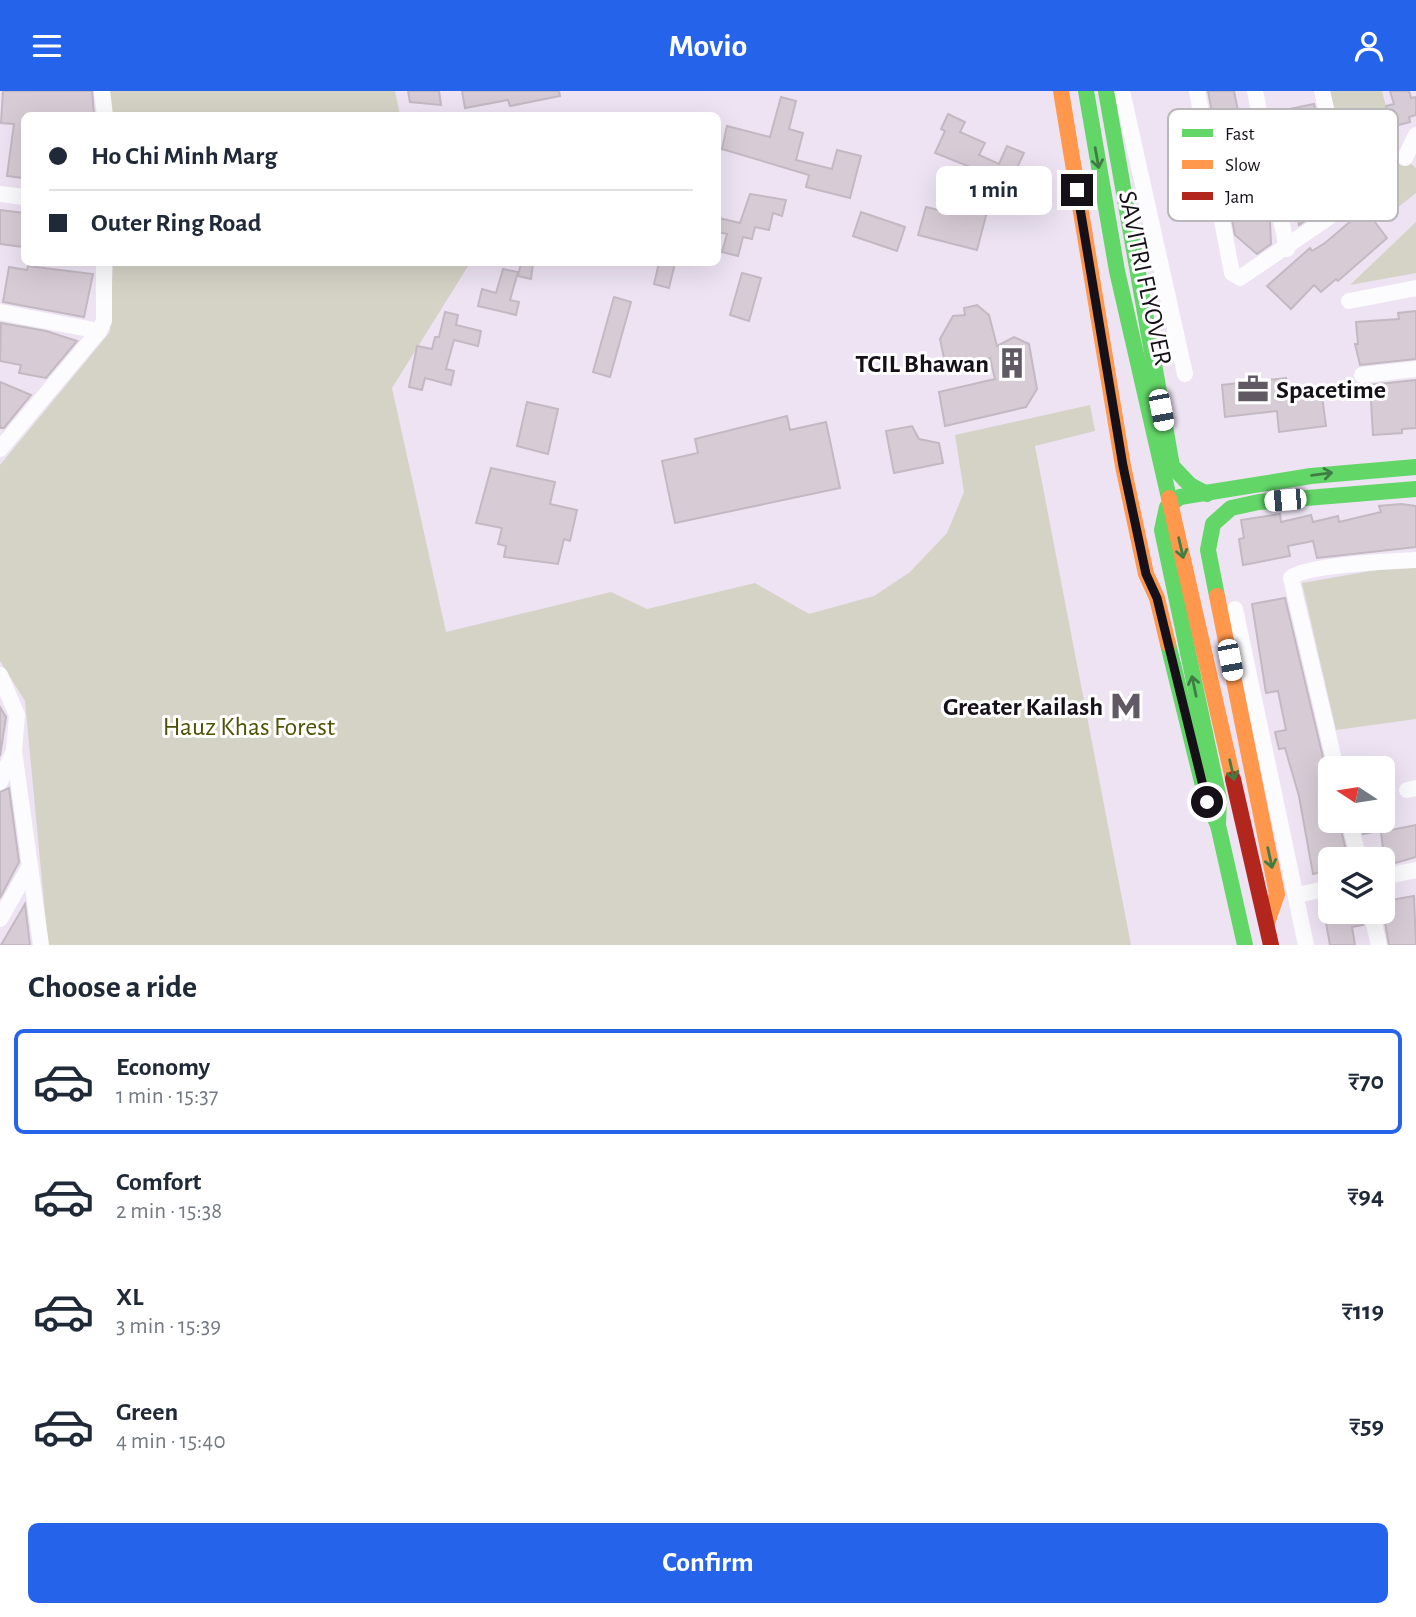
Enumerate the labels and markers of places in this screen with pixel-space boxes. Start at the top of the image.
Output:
building icon: TCIL Bhawan [995,346,1029,380]
place label: TCIL Bhawan [855,351,989,377]
office icon: Spacetime [1236,372,1270,406]
place label: Spacetime [1276,377,1386,403]
metro station icon: Greater Kailash [1109,689,1143,723]
place label: Greater Kailash [943,694,1103,720]

